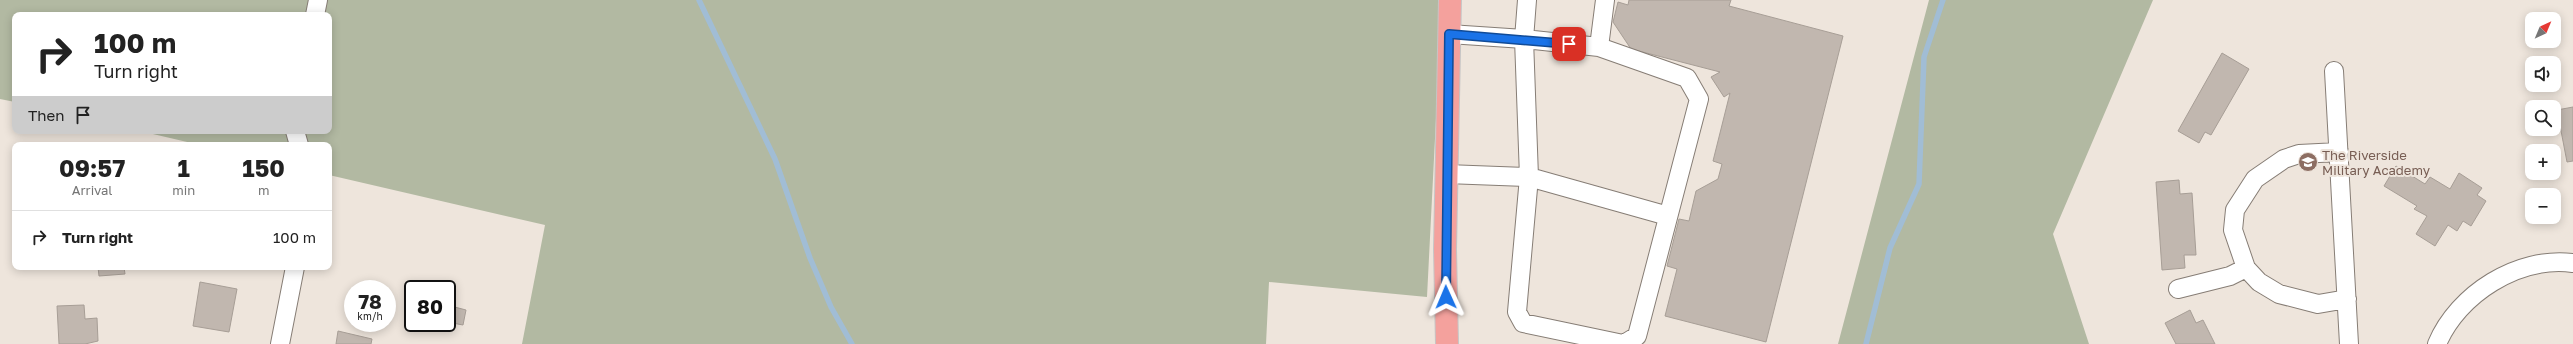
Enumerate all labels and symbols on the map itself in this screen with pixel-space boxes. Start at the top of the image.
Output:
north arrow [2525,12,2561,48]
pin [1552,27,1586,61]
place label: The Riverside Military Academy [2322,147,2431,178]
school or university icon: The Riverside Military Academy [2297,151,2319,173]
position arrow [1425,276,1467,318]
speed limit sign: 80 [404,280,456,332]

